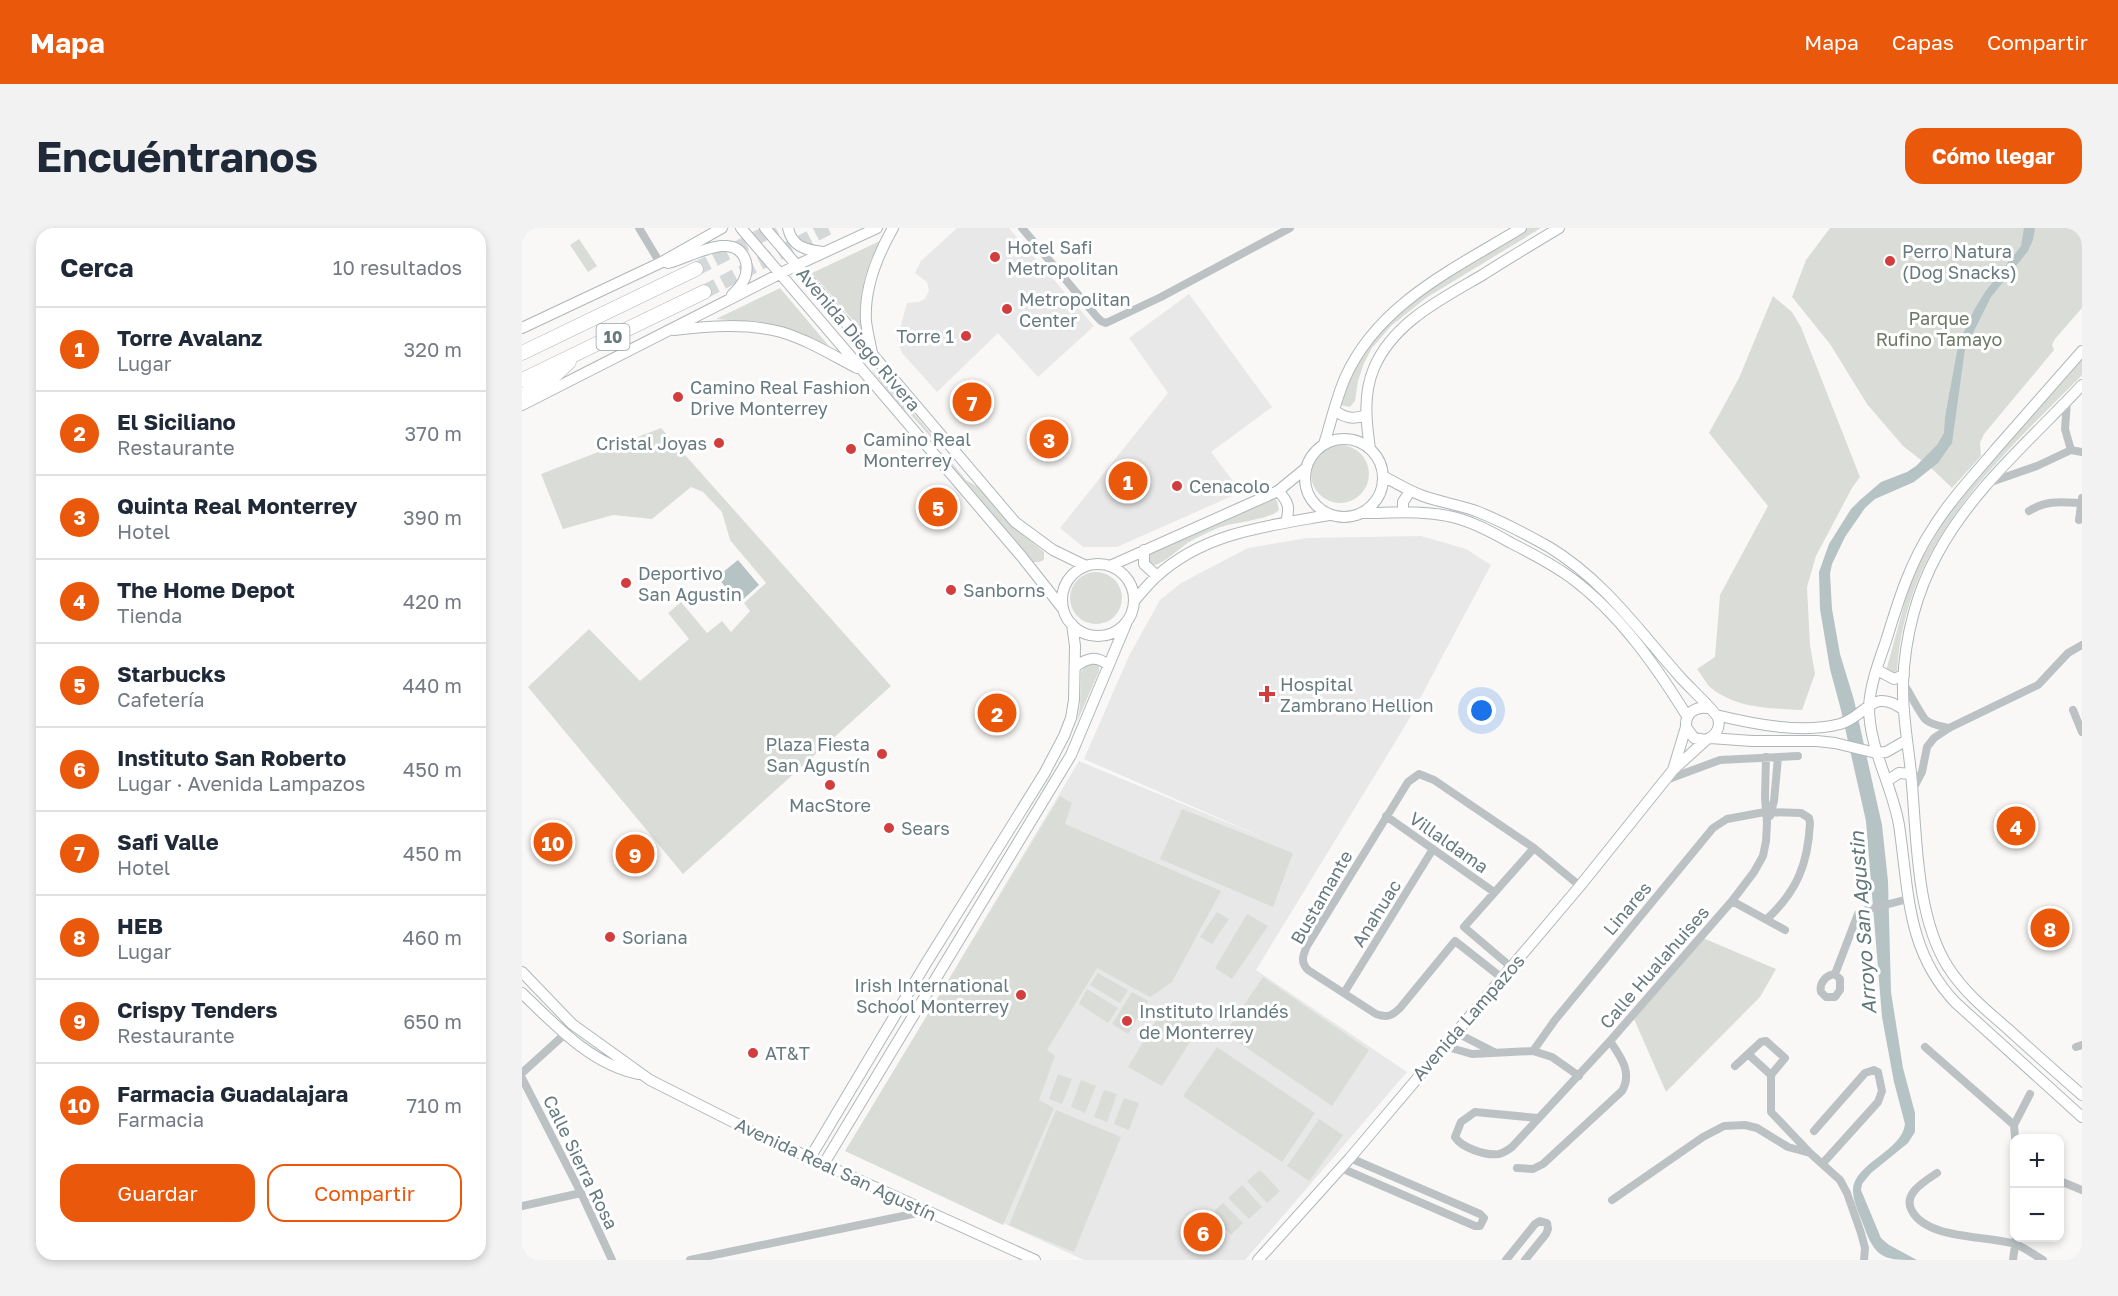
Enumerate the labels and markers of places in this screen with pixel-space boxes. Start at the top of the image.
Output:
place label: Hotel Safi Metropolitan [1007,236,1119,279]
place label: Perro Natura (Dog Snacks) [1902,240,2017,283]
marker: Hotel Safi Metropolitan [988,250,1002,264]
marker: Perro Natura (Dog Snacks) [1883,254,1897,268]
place label: Metropolitan Center [1019,288,1131,331]
marker: Metropolitan Center [1000,302,1014,316]
place label: Torre 1 [896,325,954,347]
marker: Torre 1 [959,329,973,343]
place label: Camino Real Fashion Drive Monterrey [690,376,870,419]
pin: 7 [952,380,992,424]
marker: Camino Real Fashion Drive Monterrey [671,390,685,404]
pin: 3 [1030,416,1068,462]
place label: Camino Real Monterrey [863,428,971,471]
place label: Cristal Joyas [596,432,707,454]
marker: Cristal Joyas [712,436,726,450]
marker: Camino Real Monterrey [844,442,858,456]
pin: 1 [1108,458,1148,504]
place label: Cenacolo [1189,475,1270,497]
marker: Cenacolo [1170,479,1184,493]
pin: 5 [918,484,958,530]
place label: Deportivo San Agustin [638,562,742,605]
marker: Deportivo San Agustin [619,576,633,590]
place label: Sanborns [963,579,1045,601]
marker: Sanborns [944,583,958,597]
place label: Hospital Zambrano Hellion [1280,673,1434,716]
marker: Hospital Zambrano Hellion [1258,685,1276,703]
pin: 2 [978,690,1016,736]
place label: Plaza Fiesta San Agustín [766,733,870,776]
marker: Plaza Fiesta San Agustín [875,747,889,761]
marker: MacStore [823,778,837,792]
place label: MacStore [789,794,871,816]
pin: 4 [1996,804,2036,848]
place label: Sears [901,817,950,839]
pin: 10 [534,820,573,864]
marker: Sears [882,821,896,835]
pin: 9 [616,832,654,876]
pin: 8 [2030,906,2069,950]
place label: Soriana [622,926,688,948]
marker: Soriana [603,930,617,944]
place label: Irish International School Monterrey [854,974,1009,1017]
marker: Irish International School Monterrey [1014,988,1028,1002]
place label: Instituto Irlandés de Monterrey [1139,1000,1289,1043]
marker: Instituto Irlandés de Monterrey [1120,1014,1134,1028]
place label: AT&T [765,1042,810,1064]
marker: AT&T [746,1046,760,1060]
pin: 6 [1184,1210,1222,1254]

